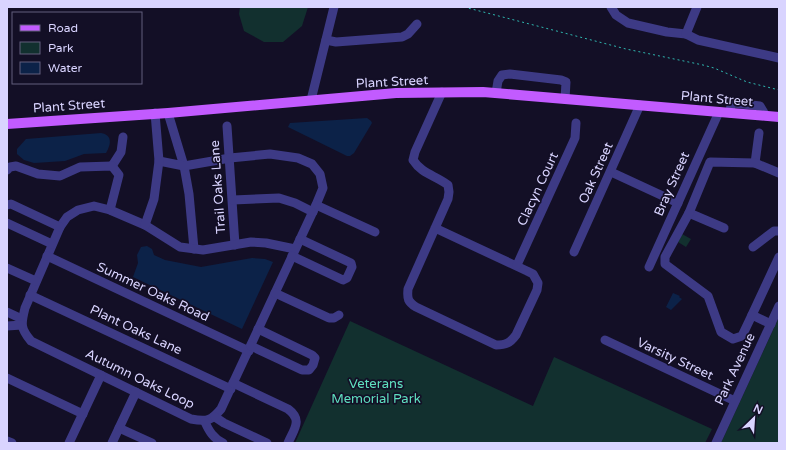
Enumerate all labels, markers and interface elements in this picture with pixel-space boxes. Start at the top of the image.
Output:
legend [12,12,142,84]
text: Road [48,21,78,35]
text: Park [48,41,74,55]
text: Water [48,61,83,75]
street label: Plant Street [355,72,429,92]
street label: Plant Street [680,88,754,110]
street label: Plant Street [32,95,106,117]
street label: Trail Oaks Lane [207,140,229,234]
street label: Oak Street [575,140,617,206]
street label: Bray Street [651,149,693,219]
street label: Clacyn Court [514,150,562,228]
street label: Summer Oaks Road [94,259,212,325]
street label: Plant Oaks Lane [87,302,185,358]
street label: Park Avenue [711,330,759,408]
street label: Varsity Street [634,334,716,384]
street label: Autumn Oaks Loop [83,346,197,412]
park label: Veterans Memorial Park [331,376,421,407]
north arrow [734,398,774,438]
text: N [751,402,765,417]

